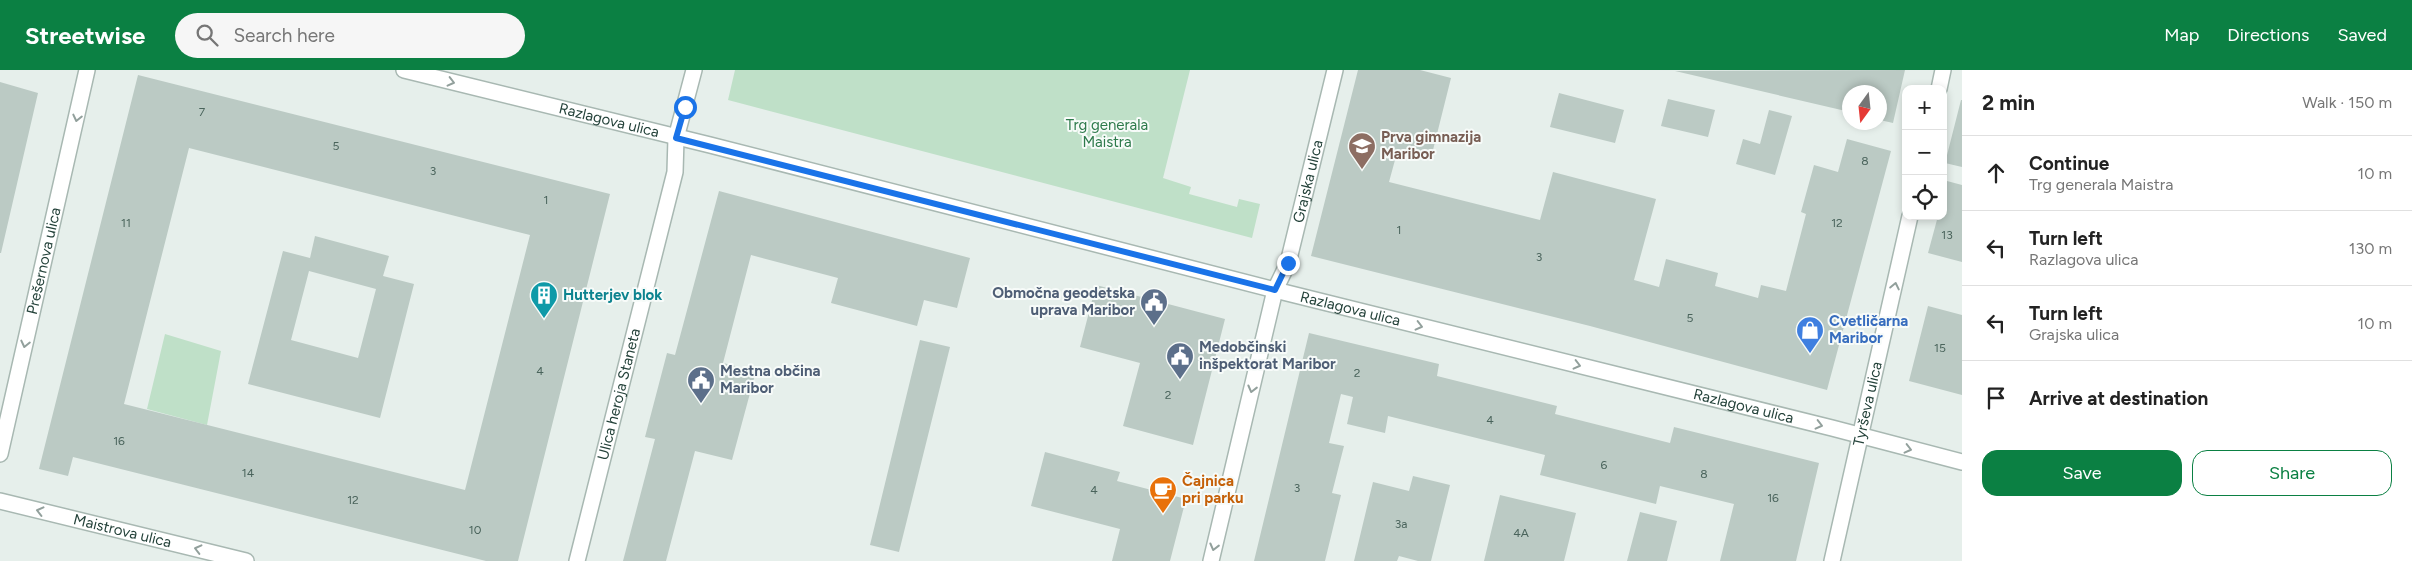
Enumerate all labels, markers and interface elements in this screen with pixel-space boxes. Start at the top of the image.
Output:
search box [175,13,525,58]
text: Streetwise [25,21,145,50]
icon: search [193,21,221,49]
text: Search here [233,24,335,47]
text: Map [2164,24,2199,46]
text: Directions [2227,24,2309,46]
text: Saved [2337,24,2387,46]
one-way arrow [446,76,455,87]
north arrow [1842,85,1887,130]
map controls [1902,85,1947,220]
button: + [1902,85,1947,130]
text: 2 min [1982,90,2035,115]
text: Walk · 150 m [2302,93,2392,112]
route start [674,96,697,119]
street label: Razlagova ulica [557,99,661,141]
house number: 7 [199,105,206,119]
one-way arrow [72,113,83,122]
park label: Trg generala Maistra [1066,116,1148,151]
place label: Prva gimnazija Maribor [1381,128,1481,163]
button: − [1902,130,1947,175]
school or university icon: Prva gimnazija Maribor [1347,131,1377,170]
street label: Grajska ulica [1289,138,1327,225]
house number: 5 [333,139,340,153]
text: Continue [2029,152,2109,175]
house number: 8 [1861,154,1869,168]
icon: ahead [1982,159,2010,187]
house number: 3 [430,164,436,178]
text: 10 m [2358,164,2392,183]
button: locate [1902,175,1947,220]
text: Trg generala Maistra [2029,175,2173,194]
house number: 1 [544,193,548,207]
street label: Prešernova ulica [23,206,65,316]
house number: 11 [121,216,131,230]
house number: 12 [1831,216,1843,230]
house number: 1 [1397,223,1401,237]
text: Turn left [2029,227,2103,250]
house number: 13 [1941,228,1953,242]
icon: left [1982,234,2010,262]
text: 130 m [2349,239,2392,258]
house number: 3 [1536,250,1542,264]
text: Razlagova ulica [2029,250,2138,269]
route end [1277,252,1300,275]
building icon: Hutterjev blok [529,280,559,319]
one-way arrow [1889,281,1900,290]
place label: Območna geodetska uprava Maribor [992,284,1135,319]
place label: Hutterjev blok [563,286,662,304]
public building icon: Območna geodetska uprava Maribor [1139,287,1169,326]
street label: Razlagova ulica [1298,288,1402,330]
text: Turn left [2029,302,2103,325]
icon: left [1982,309,2010,337]
house number: 5 [1687,311,1694,325]
place label: Cvetličarna Maribor [1829,312,1908,347]
text: 10 m [2358,314,2392,333]
shop icon: Cvetličarna Maribor [1795,315,1825,354]
one-way arrow [1414,320,1422,330]
text: Grajska ulica [2029,325,2119,344]
street label: Ulica heroja Staneta [594,327,644,462]
place label: Medobčinski inšpektorat Maribor [1199,338,1336,373]
one-way arrow [20,340,31,349]
public building icon: Medobčinski inšpektorat Maribor [1165,341,1195,380]
house number: 15 [1934,341,1946,355]
one-way arrow [1572,359,1581,370]
street label: Tyrševa ulica [1849,360,1886,448]
place label: Mestna občina Maribor [720,362,821,397]
house number: 4 [536,364,544,378]
public building icon: Mestna občina Maribor [686,365,716,404]
house number: 2 [1354,366,1360,380]
one-way arrow [1247,384,1258,393]
icon: arrive [1982,384,2010,412]
street label: Razlagova ulica [1691,385,1795,427]
text: Arrive at destination [2029,387,2208,410]
house number: 2 [1165,388,1171,402]
house number: 4 [1486,413,1494,427]
one-way arrow [1815,419,1824,430]
house number: 16 [113,434,125,448]
one-way arrow [1904,443,1913,454]
button: Save [1982,450,2182,496]
button: Share [2192,450,2392,496]
house number: 6 [1601,458,1608,472]
house number: 14 [242,466,255,480]
house number: 8 [1700,467,1708,481]
place label: Čajnica pri parku [1182,472,1244,507]
cafe icon: Čajnica pri parku [1148,475,1178,514]
house number: 3 [1294,481,1300,495]
house number: 4 [1090,483,1098,497]
house number: 16 [1767,491,1779,505]
house number: 12 [347,493,359,507]
one-way arrow [36,506,45,517]
street label: Maistrova ulica [72,510,173,551]
house number: 3a [1395,517,1407,531]
house number: 10 [469,523,482,537]
house number: 4A [1513,526,1529,540]
one-way arrow [1209,542,1220,551]
one-way arrow [195,545,203,555]

